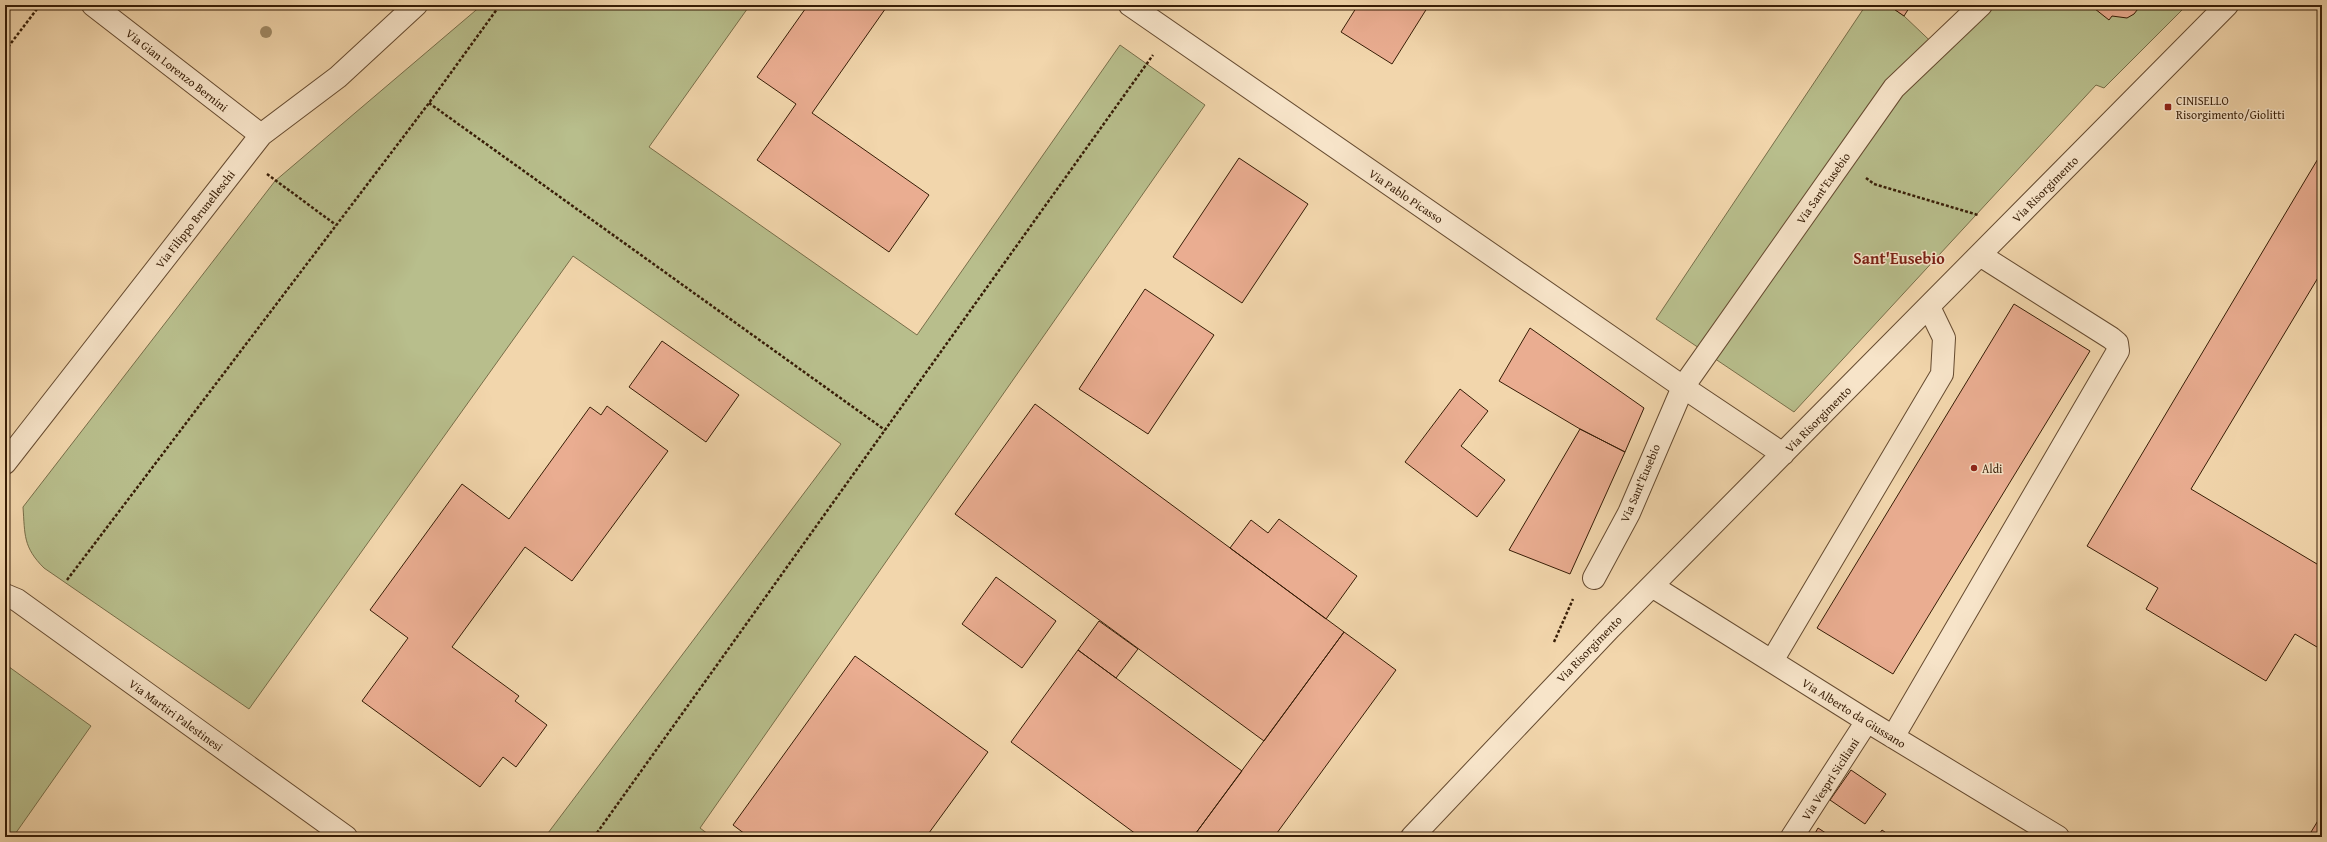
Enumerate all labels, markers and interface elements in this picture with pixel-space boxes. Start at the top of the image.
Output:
street label: Via Gian Lorenzo Bernini [122,25,232,116]
place label: CINISELLO Risorgimento/Giolitti [2176,92,2285,123]
marker: CINISELLO Risorgimento/Giolitti [2163,102,2173,112]
street label: Via Sant'Eusebio [1792,149,1854,227]
street label: Via Risorgimento [2008,152,2082,226]
street label: Via Pablo Picasso [1365,165,1447,227]
street label: Via Filippo Brunelleschi [151,166,239,272]
district label: Sant'Eusebio [1853,246,1945,270]
street label: Via Risorgimento [1781,382,1855,456]
street label: Via Sant'Eusebio [1616,441,1664,525]
place label: Aldi [1982,460,2003,477]
marker: Aldi [1969,463,1979,473]
street label: Via Risorgimento [1552,612,1626,686]
street label: Via Alberto da Giussano [1799,674,1909,752]
street label: Via Martiri Palestinesi [125,675,227,755]
street label: Via Vespri Siciliani [1797,734,1863,823]

